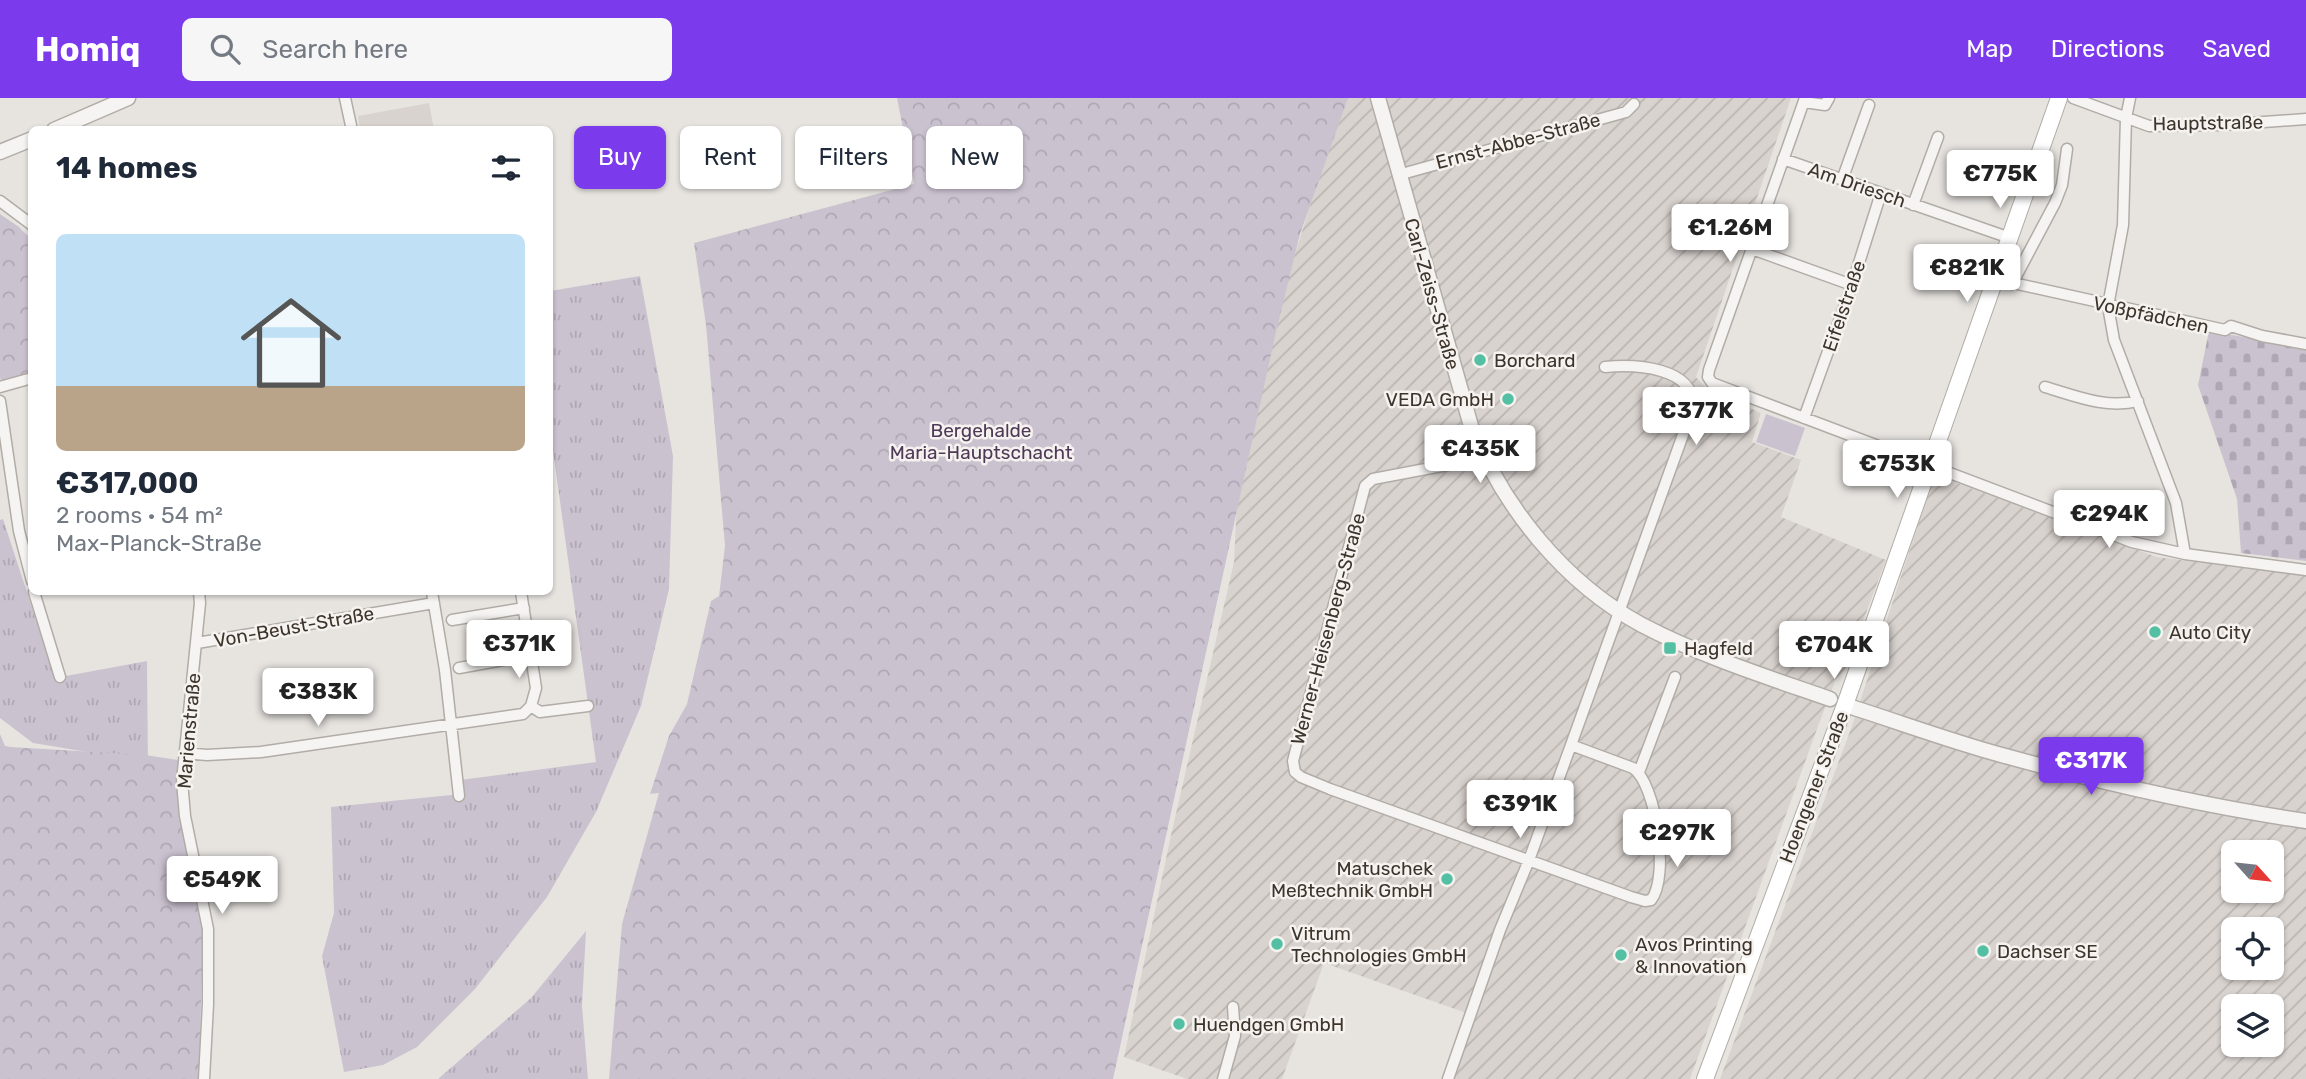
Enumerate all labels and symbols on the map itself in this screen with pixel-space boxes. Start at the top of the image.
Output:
street label: Ernst-Abbe-Straße [1433,108,1603,174]
street label: Hauptstraße [2152,111,2264,135]
pin: €775K [1951,150,2049,210]
street label: Am Driesch [1805,158,1909,212]
pin: €1.26M [1673,204,1787,264]
street label: Carl-Zeiss-Straße [1399,216,1465,372]
pin: €821K [1918,244,2016,304]
street label: Eifelstraße [1818,257,1870,355]
street label: Voßpfädchen [2091,291,2211,339]
place label: Borchard [1494,349,1576,372]
marker: Borchard [1472,352,1488,368]
place label: VEDA GmbH [1386,388,1494,411]
pin: €377K [1647,388,1745,447]
marker: VEDA GmbH [1500,391,1516,407]
park label: Bergehalde Maria-Hauptschacht [890,419,1073,464]
pin: €435K [1431,426,1529,485]
pin: €753K [1848,440,1946,500]
pin: €294K [2060,490,2158,550]
street label: Werner-Heisenberg-Straße [1286,511,1370,747]
street label: Von-Beust-Straße [212,602,376,652]
pin: €371K [470,620,568,680]
place label: Auto City [2169,621,2251,644]
pin: €704K [1785,622,1883,681]
marker: Auto City [2147,624,2163,640]
place label: Hagfeld [1684,637,1753,660]
marker: Hagfeld [1662,640,1678,656]
pin: €383K [269,668,367,728]
street label: Marienstraße [172,672,206,790]
street label: Hoengener Straße [1774,708,1854,866]
pin: €317K [2042,738,2140,797]
pin: €391K [1471,780,1569,840]
pin: €297K [1628,810,1726,869]
north arrow [2221,840,2284,903]
pin: €549K [173,856,271,916]
place label: Matuschek Meßtechnik GmbH [1271,857,1433,902]
marker: Matuschek Meßtechnik GmbH [1439,871,1455,887]
place label: Vitrum Technologies GmbH [1291,922,1466,967]
place label: Avos Printing & Innovation [1635,933,1753,978]
marker: Vitrum Technologies GmbH [1269,936,1285,952]
place label: Dachser SE [1997,940,2098,963]
marker: Dachser SE [1975,943,1991,959]
marker: Avos Printing & Innovation [1613,947,1629,963]
place label: Huendgen GmbH [1193,1013,1344,1036]
marker: Huendgen GmbH [1171,1016,1187,1032]

